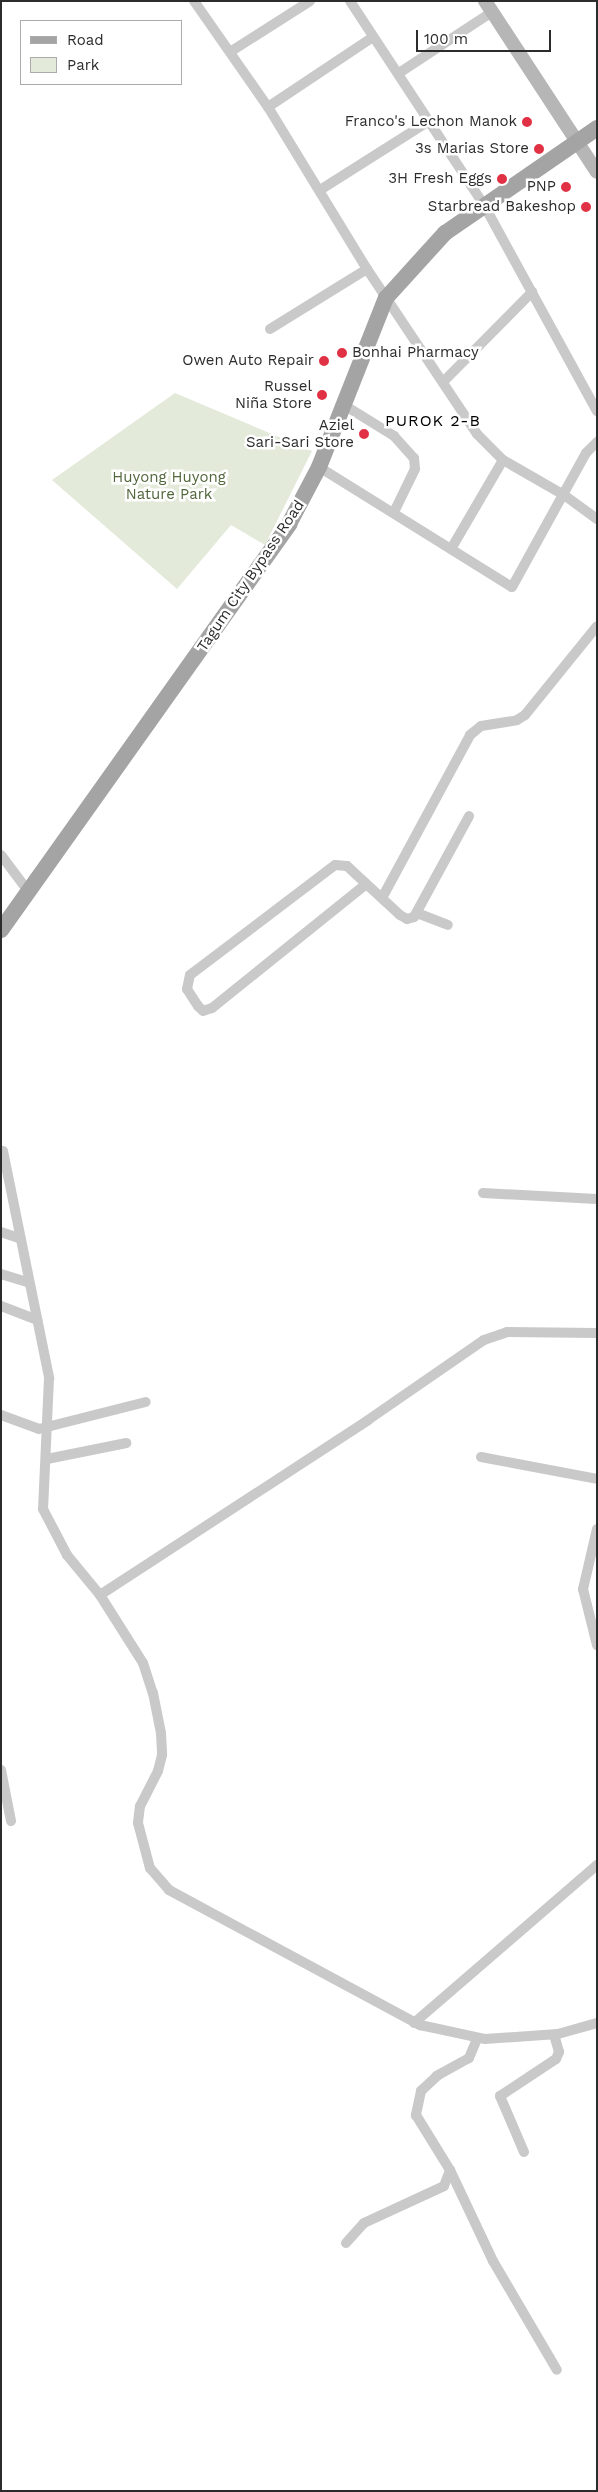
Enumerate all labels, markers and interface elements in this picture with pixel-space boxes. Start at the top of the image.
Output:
legend [20,20,182,85]
scale bar [418,20,553,52]
text: 100 m [424,30,468,48]
text: Road [67,31,104,49]
text: Park [67,56,99,74]
place label: Franco's Lechon Manok [345,113,517,131]
marker: Franco's Lechon Manok [521,116,533,128]
place label: 3s Marias Store [415,140,529,158]
marker: 3s Marias Store [533,143,545,155]
place label: 3H Fresh Eggs [388,170,492,188]
marker: 3H Fresh Eggs [496,173,508,185]
place label: PNP [527,178,556,196]
marker: PNP [560,181,572,193]
place label: Starbread Bakeshop [428,198,576,216]
marker: Starbread Bakeshop [580,201,592,213]
place label: Bonhai Pharmacy [352,344,479,362]
marker: Bonhai Pharmacy [336,347,348,359]
place label: Owen Auto Repair [182,352,314,370]
marker: Owen Auto Repair [318,355,330,367]
place label: Russel Niña Store [235,377,312,412]
marker: Russel Niña Store [316,389,328,401]
district label: PUROK 2-B [384,411,482,431]
place label: Aziel Sari-Sari Store [246,416,354,451]
marker: Aziel Sari-Sari Store [358,428,370,440]
park label: Huyong Huyong Nature Park [112,468,226,503]
street label: Tagum City Bypass Road [193,497,309,655]

